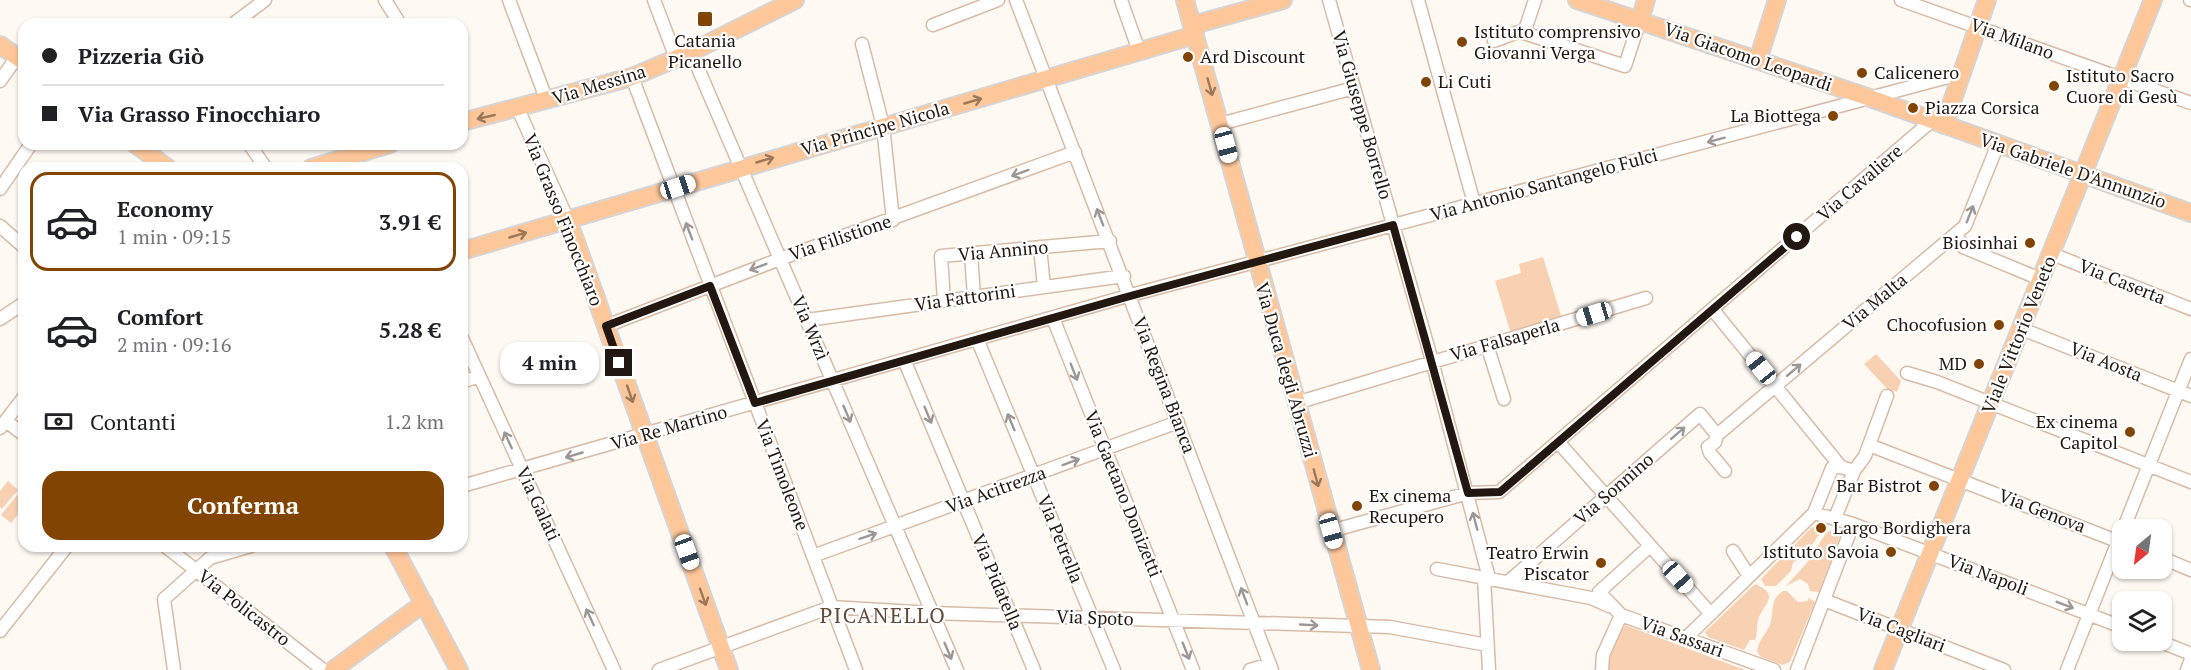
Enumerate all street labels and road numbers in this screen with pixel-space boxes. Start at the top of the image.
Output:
street label: Via Milano [1967,12,2058,64]
street label: Via Giacomo Leopardi [1661,16,1836,96]
street label: Via Giuseppe Borrello [1327,27,1399,202]
street label: Via Messina [549,58,648,110]
street label: Via Principe Nicola [798,95,952,161]
street label: Via Gabriele D'Annunzio [1977,127,2170,213]
street label: Via Grasso Finocchiaro [518,130,609,309]
street label: Via Cavaliere [1811,138,1907,226]
street label: Via Antonio Santangelo Fulci [1427,142,1660,226]
street label: Via Filistione [785,208,894,266]
street label: Via Annino [957,234,1049,266]
street label: Viale Vittorio Veneto [1975,252,2061,417]
street label: Via Caserta [2076,253,2169,309]
street label: Via Malta [1837,267,1912,335]
street label: Via Fattorini [913,278,1017,316]
street label: Via Duca degli Abruzzi [1250,279,1323,460]
street label: Via Wrzì [787,292,835,364]
street label: Via Falsaperla [1447,312,1562,366]
street label: Via Regina Bianca [1128,313,1202,456]
street label: Via Aosta [2067,336,2146,386]
street label: Via Re Martino [608,399,730,455]
street label: Via Gaetano Donizetti [1080,407,1168,581]
street label: Via Timoleone [751,416,815,534]
street label: Via Sonnino [1568,447,1658,530]
street label: Via Acitrezza [942,460,1049,518]
street label: Via Galati [511,463,567,545]
street label: Via Genova [1995,483,2089,538]
street label: Via Petrella [1032,491,1089,586]
street label: Via Pidatella [967,530,1029,633]
street label: Via Napoli [1945,548,2032,600]
street label: Via Policastro [193,564,296,651]
street label: Via Cagliari [1853,601,1949,657]
street label: Via Spoto [1056,604,1134,630]
street label: Via Sassari [1637,610,1727,662]

